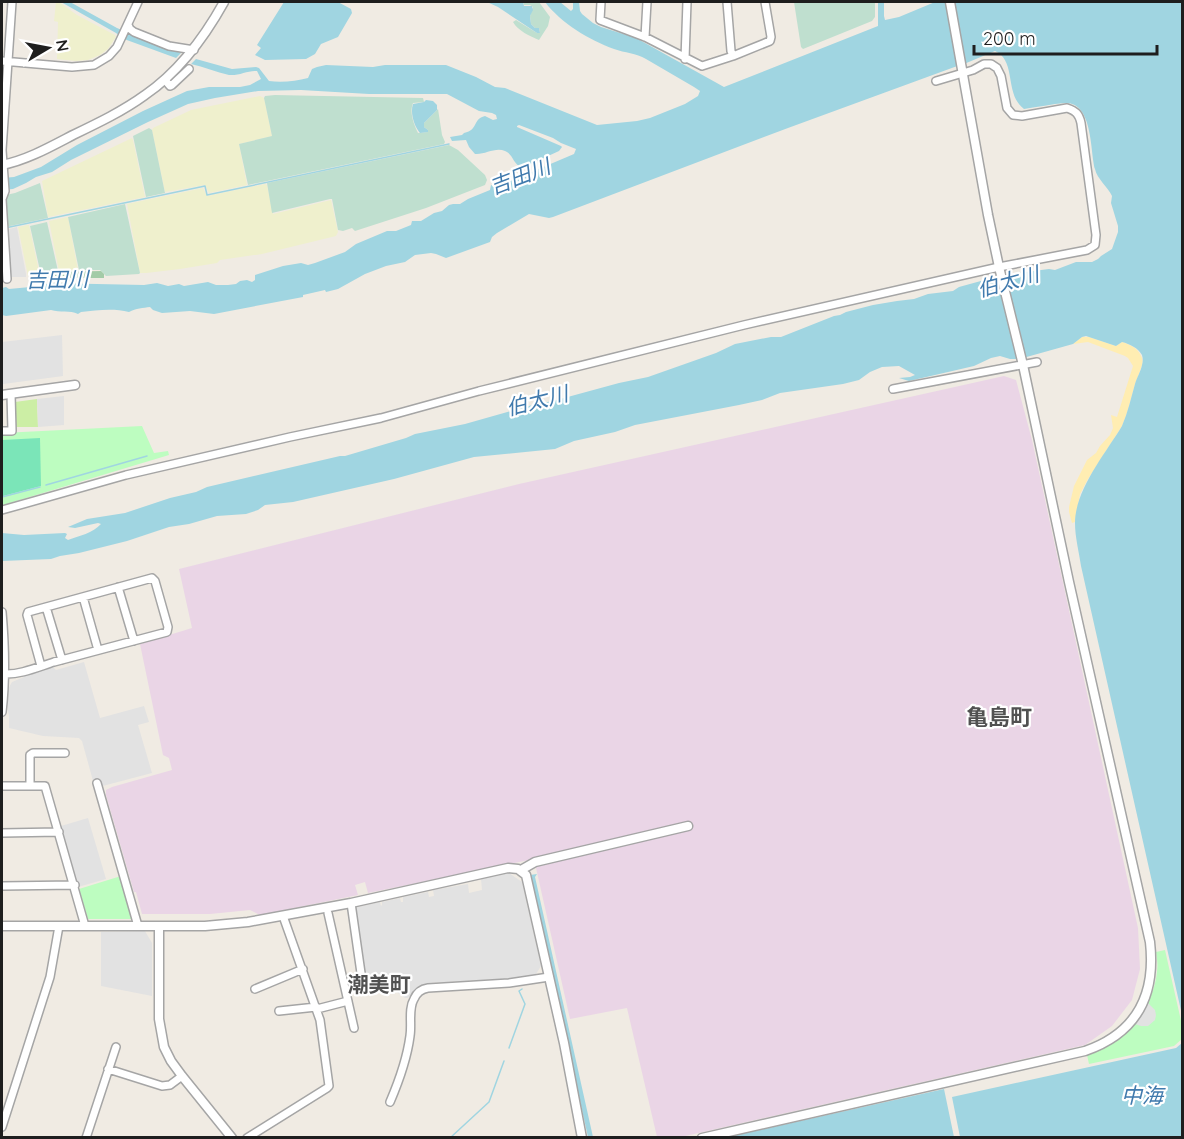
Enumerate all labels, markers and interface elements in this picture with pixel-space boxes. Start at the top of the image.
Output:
north arrow [18,18,78,78]
scale bar [974,18,1157,56]
text: 200 m [983,27,1036,50]
text: N [52,38,74,53]
water label: 吉田川 [486,152,556,199]
water label: 伯太川 [974,260,1043,302]
water label: 吉田川 [25,265,91,293]
water label: 伯太川 [503,379,572,420]
district label: 亀島町 [966,703,1032,731]
district label: 潮美町 [348,971,411,997]
water label: 中海 [1121,1082,1166,1108]

